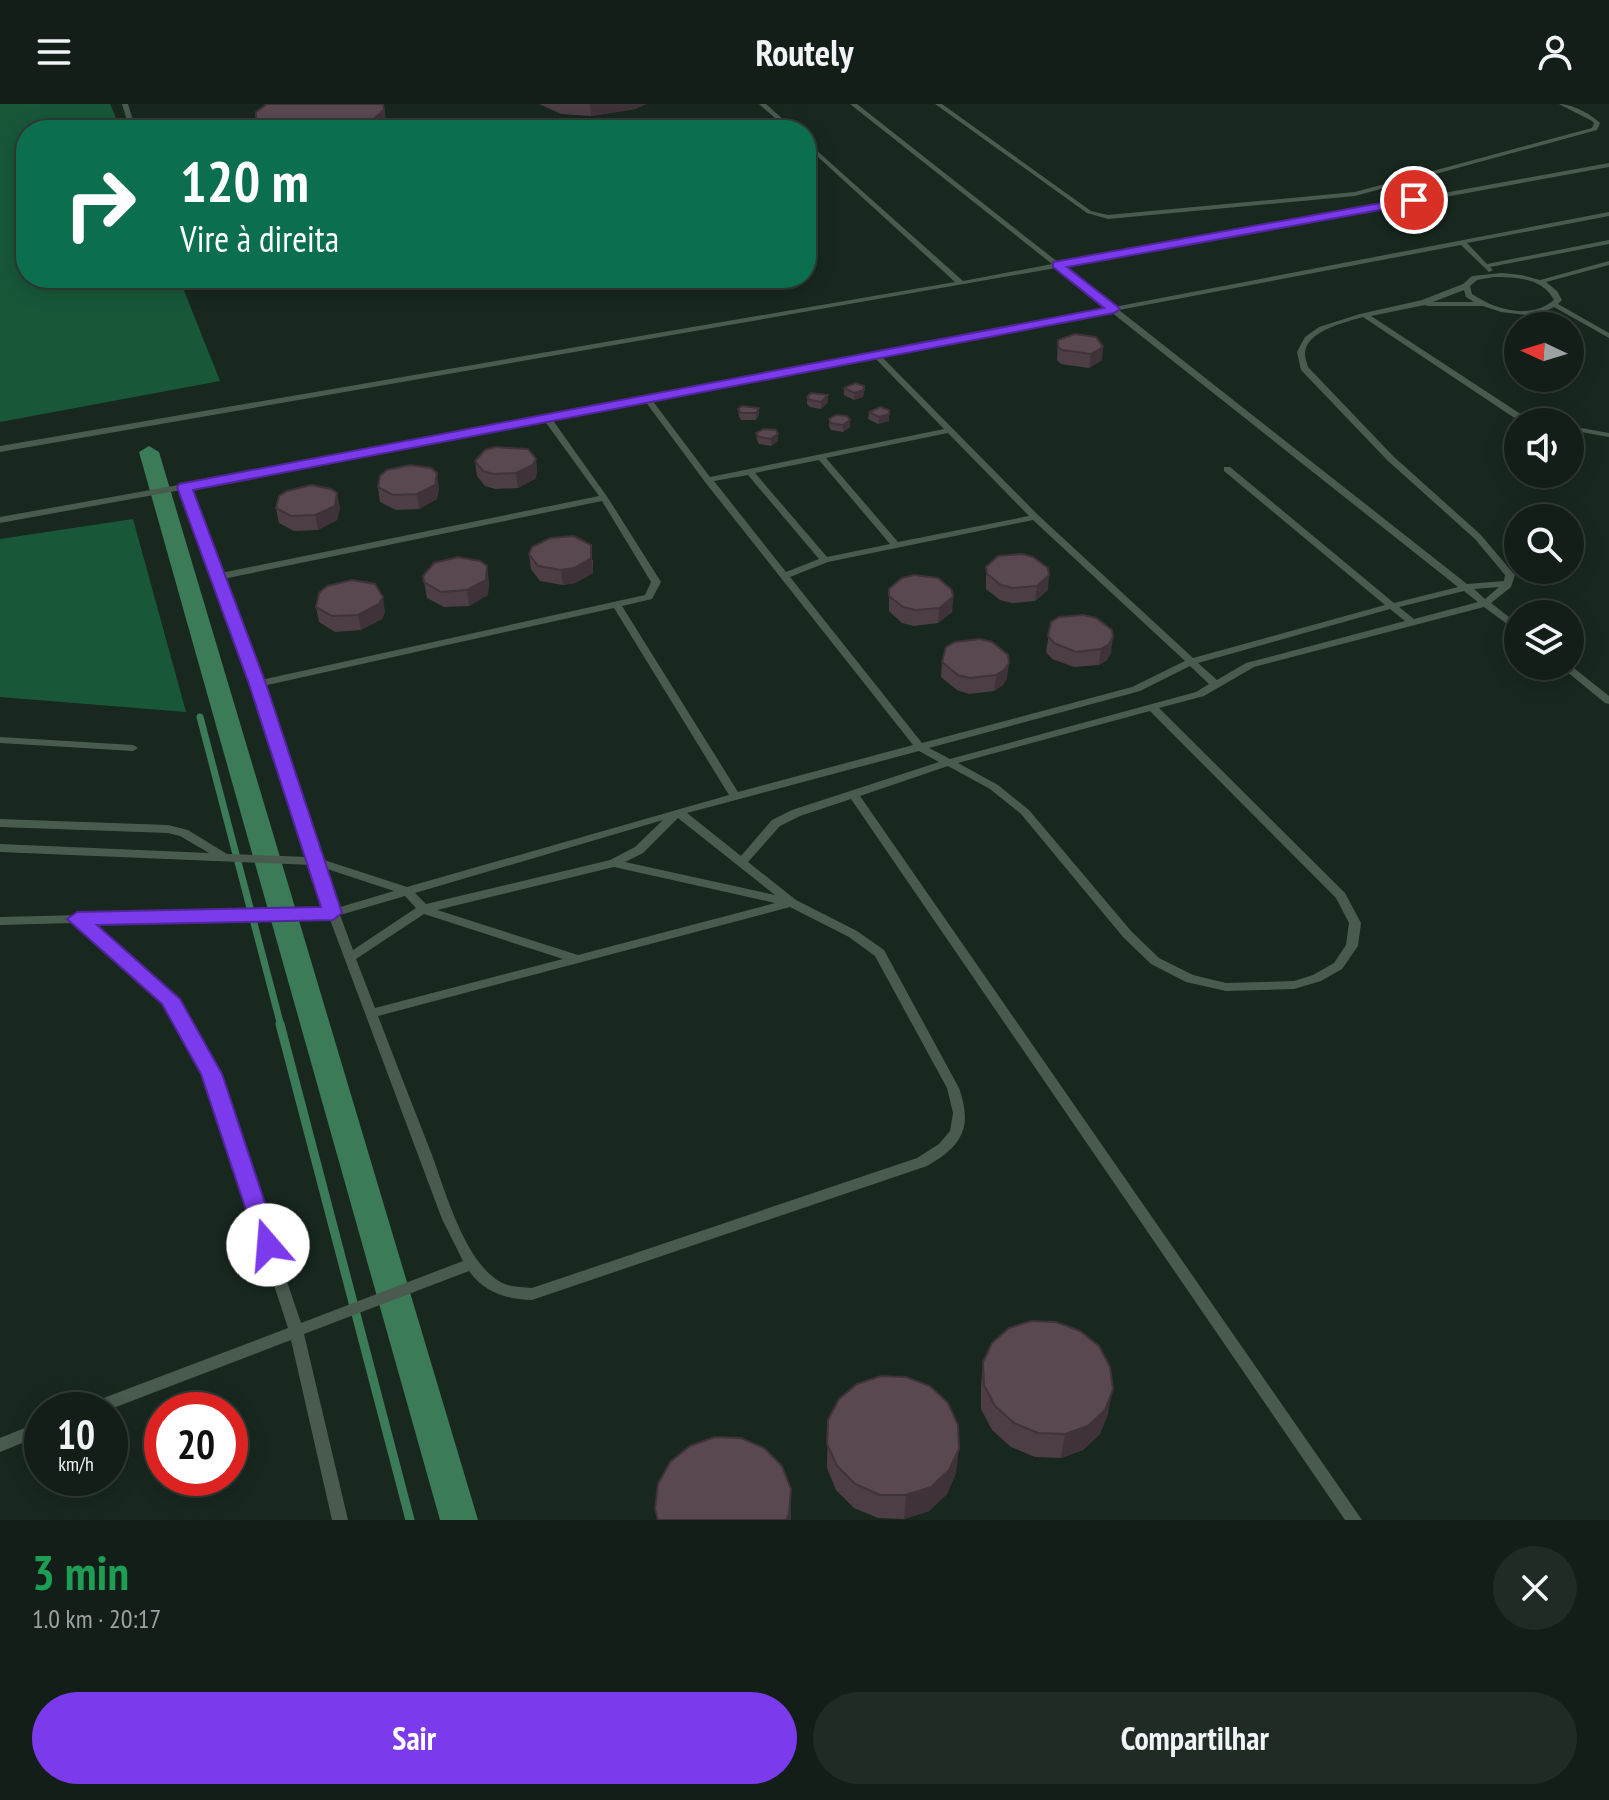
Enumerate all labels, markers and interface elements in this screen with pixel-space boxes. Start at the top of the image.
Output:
text: Routely [756,29,853,76]
icon: menu [32,30,76,74]
icon: person [1533,30,1577,74]
text: 120 m [180,145,309,217]
icon: right [48,152,152,256]
pin [1380,166,1448,234]
icon: arrive [1392,178,1436,222]
text: Vire à direita [180,215,339,262]
north arrow [1504,312,1584,392]
map controls [1504,312,1584,680]
button: sound [1504,408,1584,488]
button: search [1504,504,1584,584]
button: layers [1504,600,1584,680]
position arrow [226,1203,310,1287]
speed limit sign: 20 [144,1392,248,1496]
text: 10 [57,1408,95,1460]
text: km/h [58,1451,94,1477]
text: 3 min [32,1541,129,1603]
button: close [1493,1546,1577,1630]
text: 1.0 km · 20:17 [32,1602,161,1635]
button: Sair [32,1692,797,1784]
button: Compartilhar [813,1692,1577,1784]

